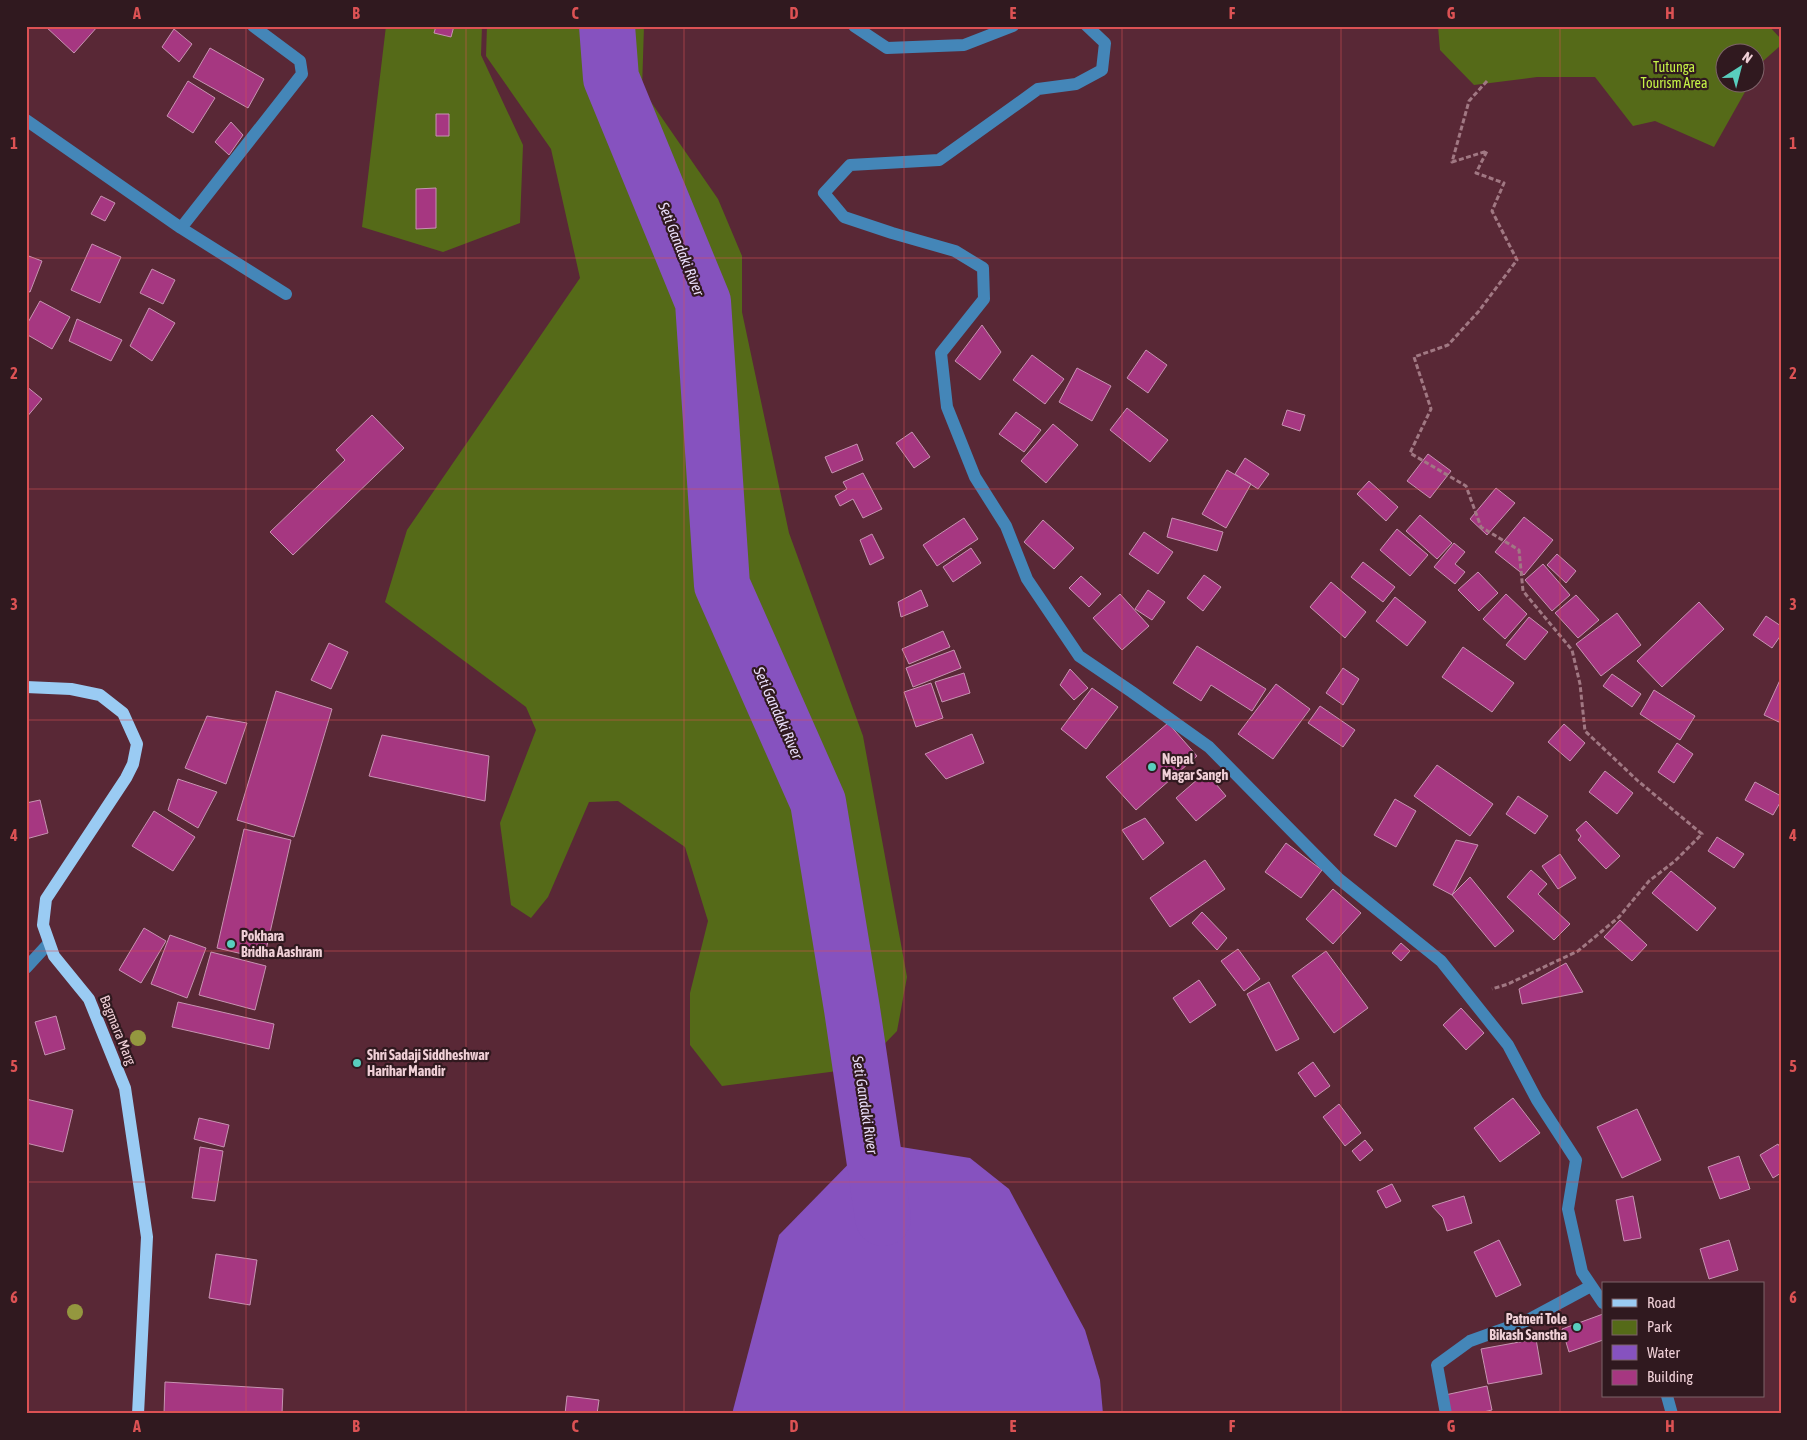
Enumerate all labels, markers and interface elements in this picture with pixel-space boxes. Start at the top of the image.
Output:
text: A [132,4,141,22]
text: B [352,4,360,22]
text: C [571,4,579,22]
text: D [790,4,799,22]
text: E [1010,4,1017,22]
text: F [1229,4,1236,22]
text: G [1447,4,1456,22]
text: H [1665,4,1675,22]
north arrow [1714,42,1764,92]
text: N [1740,49,1756,66]
park label: Tutunga Tourism Area [1641,59,1707,91]
text: 1 [10,134,18,152]
text: 1 [1789,134,1797,152]
water label: Seti Gandaki River [655,199,708,298]
text: 2 [10,364,18,382]
text: 2 [1789,364,1797,382]
text: 3 [10,595,18,613]
text: 3 [1789,595,1797,613]
water label: Seti Gandaki River [750,663,807,762]
place label: Nepal Magar Sangh [1162,751,1228,783]
marker: Nepal Magar Sangh [1146,761,1158,773]
text: 4 [9,826,18,844]
text: 4 [1788,826,1797,844]
place label: Pokhara Bridha Aashram [241,928,322,960]
marker: Pokhara Bridha Aashram [225,938,237,950]
street label: Bagmara Marg [97,993,139,1067]
place label: Shri Sadaji Siddheshwar Harihar Mandir [367,1047,490,1079]
water label: Seti Gandaki River [849,1054,882,1156]
text: 5 [10,1057,18,1075]
marker: Shri Sadaji Siddheshwar Harihar Mandir [351,1057,363,1069]
text: 5 [1789,1057,1797,1075]
legend [1602,1282,1764,1398]
text: 6 [10,1288,18,1306]
text: 6 [1789,1288,1797,1306]
text: Road [1647,1294,1676,1311]
place label: Patneri Tole Bikash Sanstha [1489,1311,1567,1343]
text: Park [1647,1318,1672,1335]
marker: Patneri Tole Bikash Sanstha [1571,1321,1583,1333]
text: Water [1647,1344,1680,1361]
text: Building [1647,1368,1693,1385]
text: A [132,1417,141,1435]
text: B [352,1417,360,1435]
text: C [571,1417,579,1435]
text: D [790,1417,799,1435]
text: E [1010,1417,1017,1435]
text: F [1229,1417,1236,1435]
text: G [1447,1417,1456,1435]
text: H [1665,1417,1675,1435]

